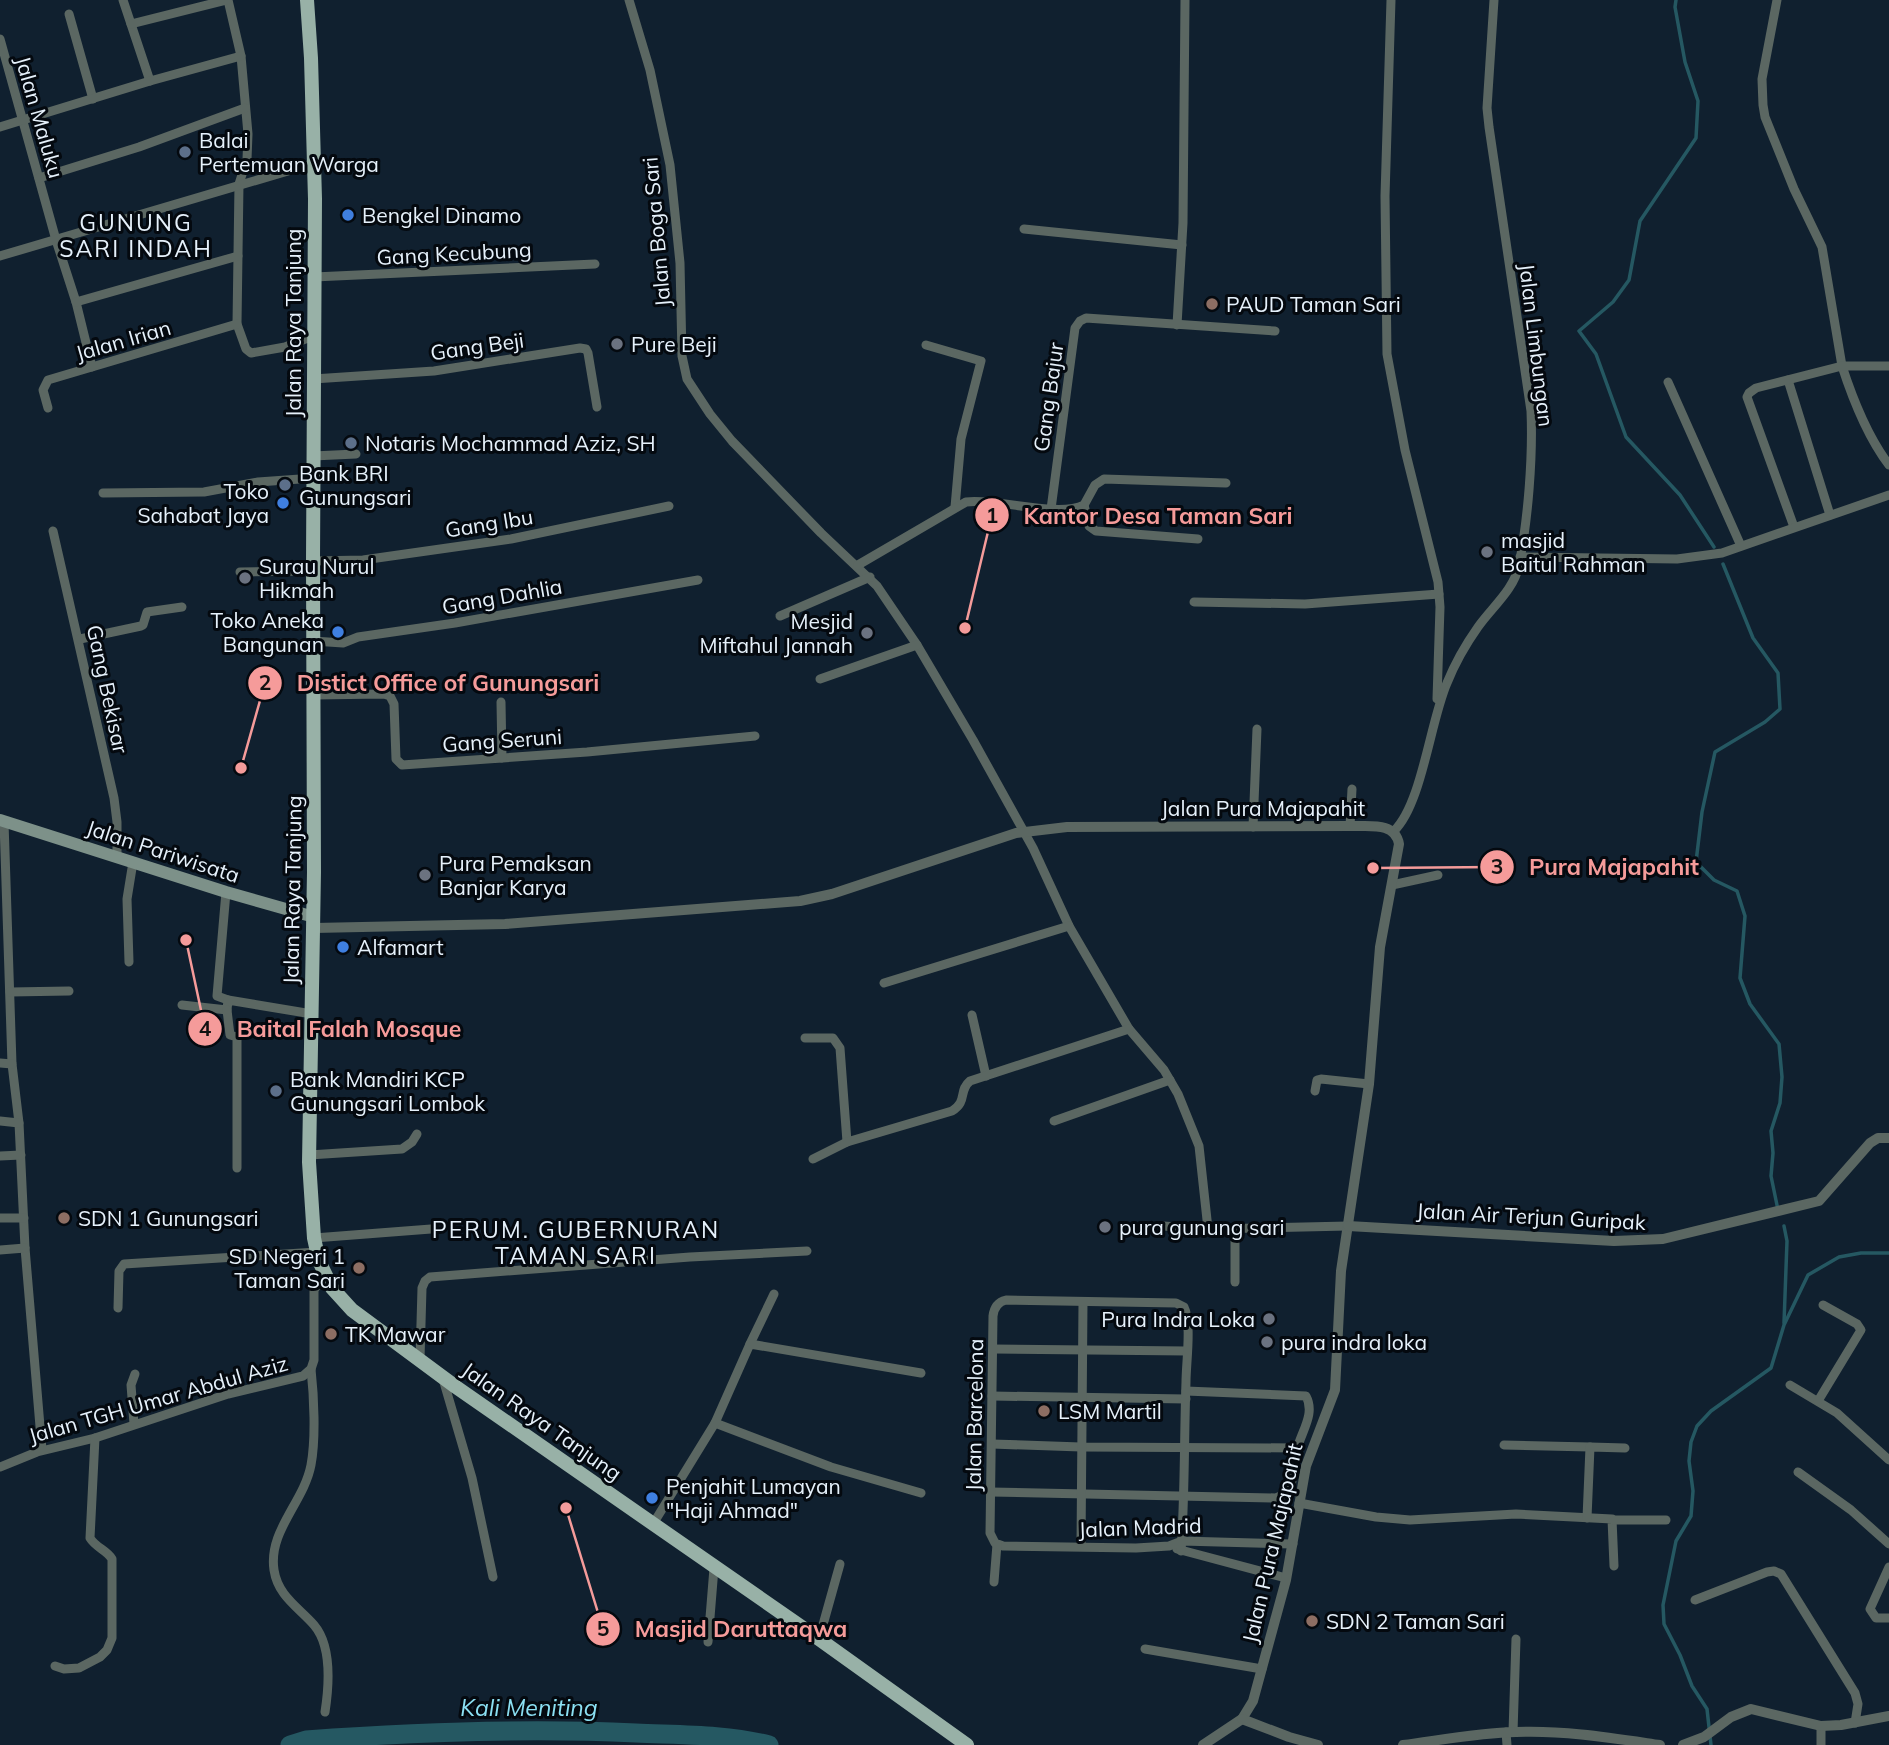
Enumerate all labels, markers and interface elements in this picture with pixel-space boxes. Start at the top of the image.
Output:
street label: Jalan Maluku [10,53,70,181]
place label: Balai Pertemuan Warga [199,127,379,177]
marker: Balai Pertemuan Warga [177,144,193,160]
street label: Jalan Boga Sari [637,156,675,308]
place label: Bengkel Dinamo [362,202,521,228]
marker: Bengkel Dinamo [340,207,356,223]
district label: GUNUNG SARI INDAH [59,208,213,263]
street label: Jalan Raya Tanjung [280,229,306,417]
street label: Gang Kecubung [376,236,532,270]
street label: Jalan Limbungan [1514,262,1560,428]
place label: PAUD Taman Sari [1226,291,1401,317]
marker: PAUD Taman Sari [1204,296,1220,312]
street label: Jalan Irian [72,314,174,366]
street label: Gang Beji [429,327,525,365]
place label: Pure Beji [631,331,717,357]
marker: Pure Beji [609,336,625,352]
street label: Gang Bajur [1027,340,1069,453]
place label: Notaris Mochammad Aziz, SH [365,430,656,456]
marker: Notaris Mochammad Aziz, SH [343,435,359,451]
place label: Bank BRI Gunungsari [299,460,412,510]
marker: Bank BRI Gunungsari [277,477,293,493]
place label: Toko Sahabat Jaya [137,478,269,528]
callout: Kantor Desa Taman Sari [974,493,1307,537]
marker: Toko Sahabat Jaya [275,495,291,511]
text: Kantor Desa Taman Sari [1023,501,1293,530]
text: 1 [986,502,998,528]
street label: Gang Ibu [443,503,535,543]
place label: masjid Baitul Rahman [1501,527,1646,577]
marker: masjid Baitul Rahman [1479,544,1495,560]
place label: Surau Nurul Hikmah [259,553,374,603]
marker: Surau Nurul Hikmah [237,570,253,586]
street label: Gang Dahlia [440,573,564,619]
place label: Toko Aneka Bangunan [210,607,324,657]
place label: Mesjid Miftahul Jannah [700,608,853,658]
street label: Gang Bekisar [82,622,134,756]
marker: Toko Aneka Bangunan [330,624,346,640]
marker: Mesjid Miftahul Jannah [859,625,875,641]
callout: Distict Office of Gunungsari [248,661,613,705]
text: Distict Office of Gunungsari [297,668,599,697]
text: 2 [259,669,271,695]
street label: Gang Seruni [441,723,563,757]
street label: Jalan Raya Tanjung [277,795,307,985]
street label: Jalan Pura Majapahit [1161,795,1365,821]
street label: Jalan Pariwisata [83,814,243,888]
callout: Pura Majapahit [1480,845,1713,889]
place label: Pura Pemaksan Banjar Karya [439,850,592,900]
text: Pura Majapahit [1529,852,1699,881]
text: 3 [1491,853,1503,879]
marker: Pura Pemaksan Banjar Karya [417,867,433,883]
place label: Alfamart [357,934,444,960]
marker: Alfamart [335,939,351,955]
callout: Baital Falah Mosque [188,1007,475,1051]
text: Baital Falah Mosque [237,1014,461,1043]
text: 4 [199,1015,212,1041]
place label: Bank Mandiri KCP Gunungsari Lombok [290,1066,485,1116]
marker: Bank Mandiri KCP Gunungsari Lombok [268,1083,284,1099]
street label: Jalan Air Terjun Guripak [1416,1197,1646,1235]
place label: SDN 1 Gunungsari [78,1205,259,1231]
marker: SDN 1 Gunungsari [56,1210,72,1226]
place label: pura gunung sari [1119,1214,1285,1240]
district label: PERUM. GUBERNURAN TAMAN SARI [432,1215,720,1270]
marker: pura gunung sari [1097,1219,1113,1235]
place label: SD Negeri 1 Taman Sari [229,1243,345,1293]
marker: SD Negeri 1 Taman Sari [351,1260,367,1276]
place label: Pura Indra Loka [1101,1306,1255,1332]
marker: Pura Indra Loka [1261,1311,1277,1327]
place label: TK Mawar [345,1321,446,1347]
marker: TK Mawar [323,1326,339,1342]
place label: pura indra loka [1281,1329,1427,1355]
marker: pura indra loka [1259,1334,1275,1350]
street label: Jalan Barcelona [960,1338,988,1492]
street label: Jalan TGH Umar Abdul Aziz [25,1349,291,1449]
street label: Jalan Raya Tanjung [457,1356,627,1486]
place label: LSM Martil [1058,1398,1162,1424]
marker: LSM Martil [1036,1403,1052,1419]
street label: Jalan Pura Majapahit [1236,1441,1308,1645]
place label: Penjahit Lumayan "Haji Ahmad" [666,1473,841,1523]
marker: Penjahit Lumayan "Haji Ahmad" [644,1490,660,1506]
street label: Jalan Madrid [1078,1512,1202,1542]
callout: Masjid Daruttaqwa [586,1607,861,1651]
place label: SDN 2 Taman Sari [1326,1608,1505,1634]
marker: SDN 2 Taman Sari [1304,1613,1320,1629]
text: Masjid Daruttaqwa [635,1614,847,1643]
text: 5 [597,1615,609,1641]
water label: Kali Meniting [460,1693,598,1722]

